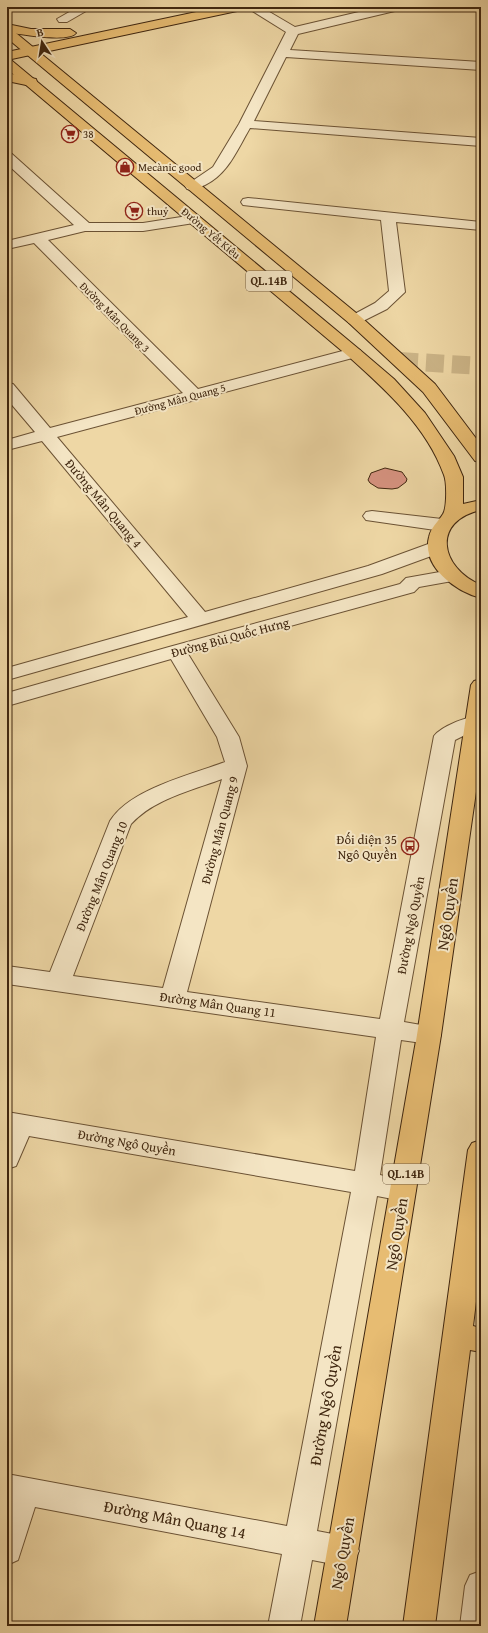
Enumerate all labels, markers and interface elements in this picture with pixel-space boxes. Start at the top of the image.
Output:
north arrow [22,22,62,62]
text: B [35,24,45,41]
supermarket icon: 38 [60,124,80,144]
place label: 38 [83,126,94,142]
shop icon: Mecànic good [115,157,135,177]
place label: Mecànic good [138,159,202,175]
supermarket icon: thuỷ [124,201,144,221]
place label: thuỷ [147,203,169,219]
street label: Đường Yết Kiêu [178,204,244,262]
road number: QL.14B [246,271,292,291]
street label: Đường Mân Quang 3 [76,278,154,356]
street label: Đường Mân Quang 5 [133,379,227,419]
street label: Đường Mân Quang 4 [61,455,147,552]
street label: Đường Bùi Quốc Hưng [169,612,292,662]
street label: Đường Mân Quang 9 [196,774,243,886]
street label: Đường Mân Quang 10 [71,818,132,934]
place label: Đối diện 35 Ngô Quyền [337,830,398,864]
bus stop icon: Đối diện 35 Ngô Quyền [400,836,420,856]
street label: Đường Ngô Quyền [392,874,429,976]
street label: Ngô Quyền [430,876,464,952]
street label: Đường Mân Quang 11 [159,987,277,1022]
street label: Đường Ngô Quyền [76,1125,178,1161]
road number: QL.14B [383,1164,429,1184]
street label: Ngô Quyền [378,1196,414,1272]
street label: Đường Ngô Quyền [303,1343,347,1467]
street label: Đường Mân Quang 14 [102,1493,248,1545]
street label: Ngô Quyền [324,1515,360,1591]

